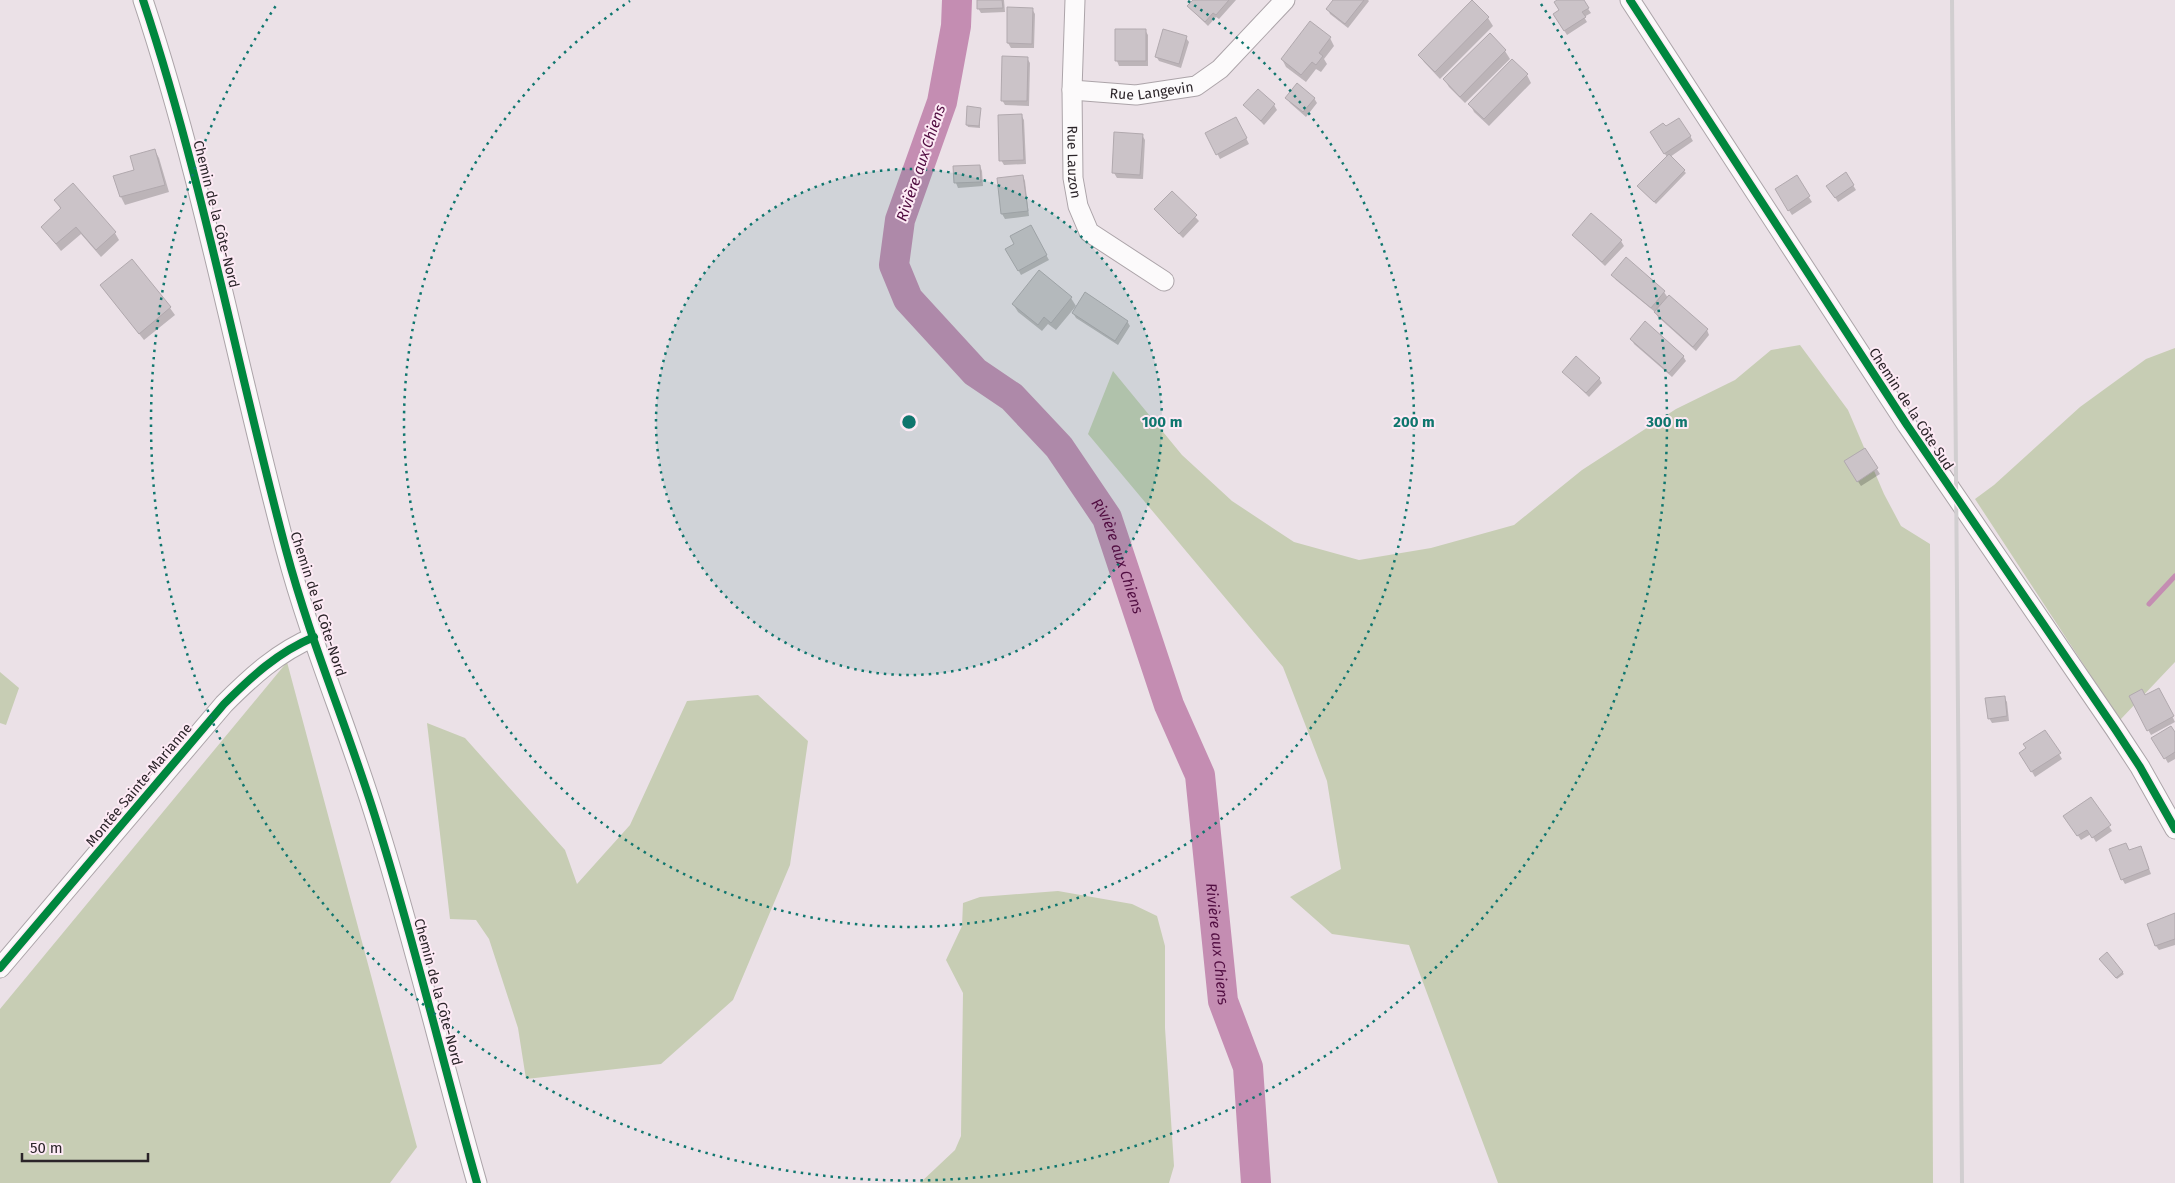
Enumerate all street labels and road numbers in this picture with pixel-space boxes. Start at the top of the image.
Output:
street label: Rue Langevin [1109,78,1195,104]
street label: Rue Lauzon [1064,125,1085,200]
street label: Chemin de la Côte-Nord [189,138,243,290]
street label: Chemin de la Côte Sud [1865,345,1957,473]
street label: Chemin de la Côte-Nord [287,529,349,679]
street label: Montée Sainte-Marianne [82,720,196,850]
street label: Chemin de la Côte-Nord [410,917,466,1067]

